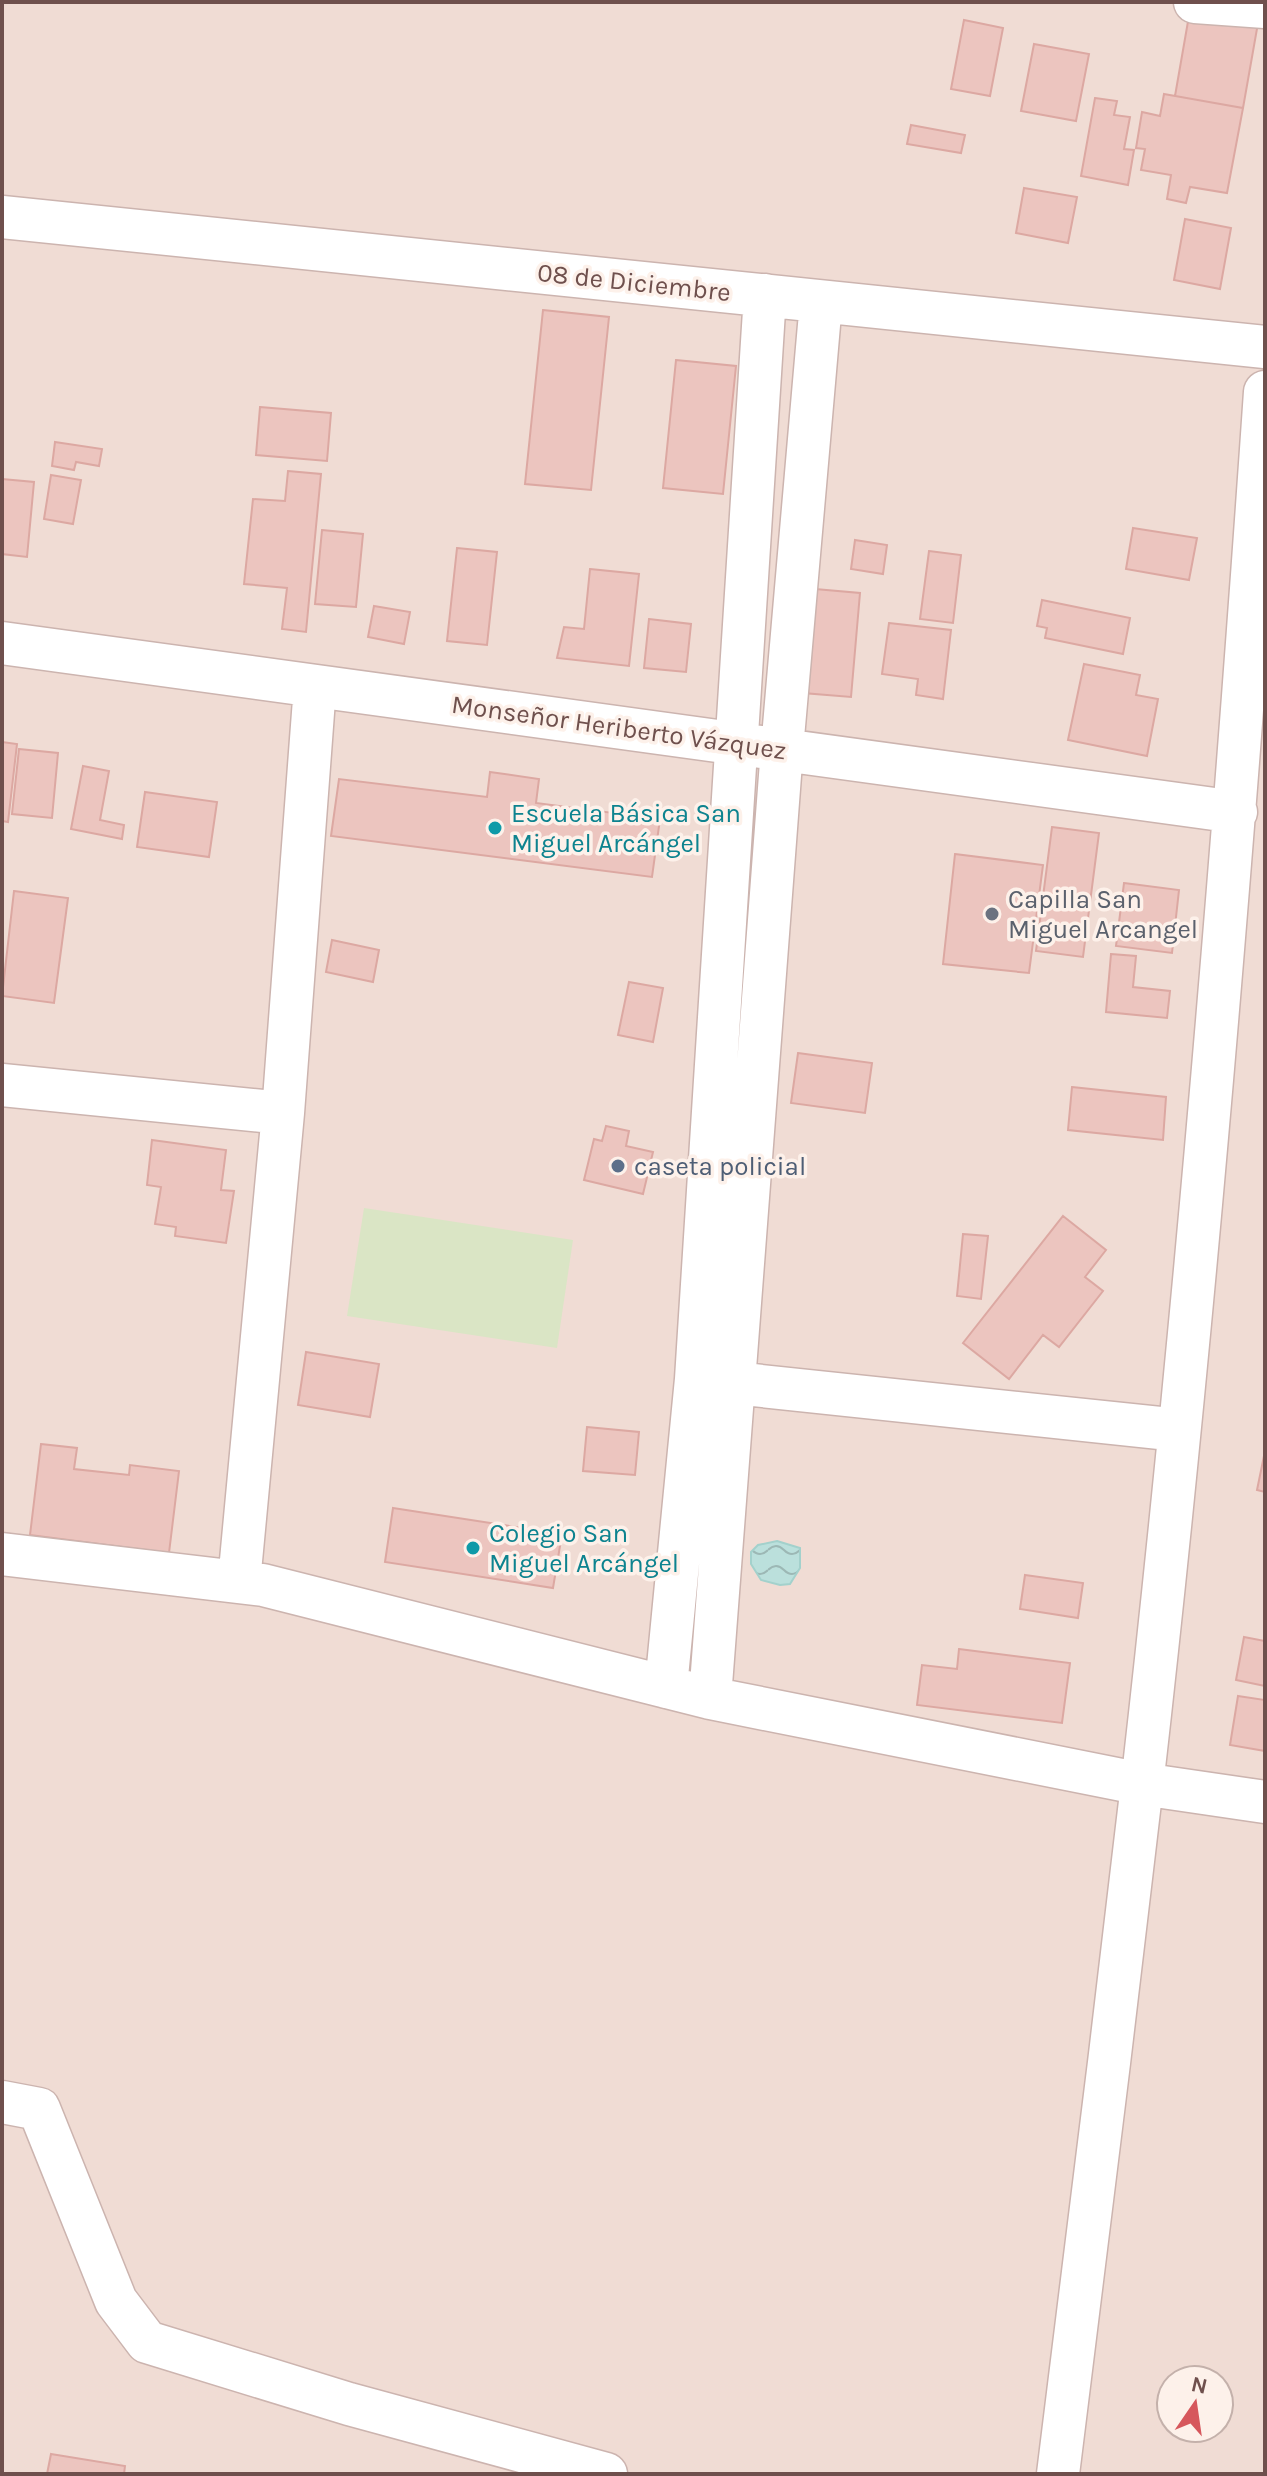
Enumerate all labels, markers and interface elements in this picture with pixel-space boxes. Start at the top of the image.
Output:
street label: 08 de Diciembre [536,257,732,308]
street label: Monseñor Heriberto Vázquez [450,689,788,766]
place label: Escuela Básica San Miguel Arcángel [511,798,741,859]
marker: Escuela Básica San Miguel Arcángel [486,819,504,837]
place label: Capilla San Miguel Arcangel [1008,884,1198,945]
marker: Capilla San Miguel Arcangel [983,905,1001,923]
place label: caseta policial [634,1151,806,1182]
marker: caseta policial [609,1157,627,1175]
place label: Colegio San Miguel Arcángel [489,1518,679,1579]
marker: Colegio San Miguel Arcángel [464,1539,482,1557]
north arrow [1155,2364,1235,2444]
text: N [1189,2371,1210,2400]

